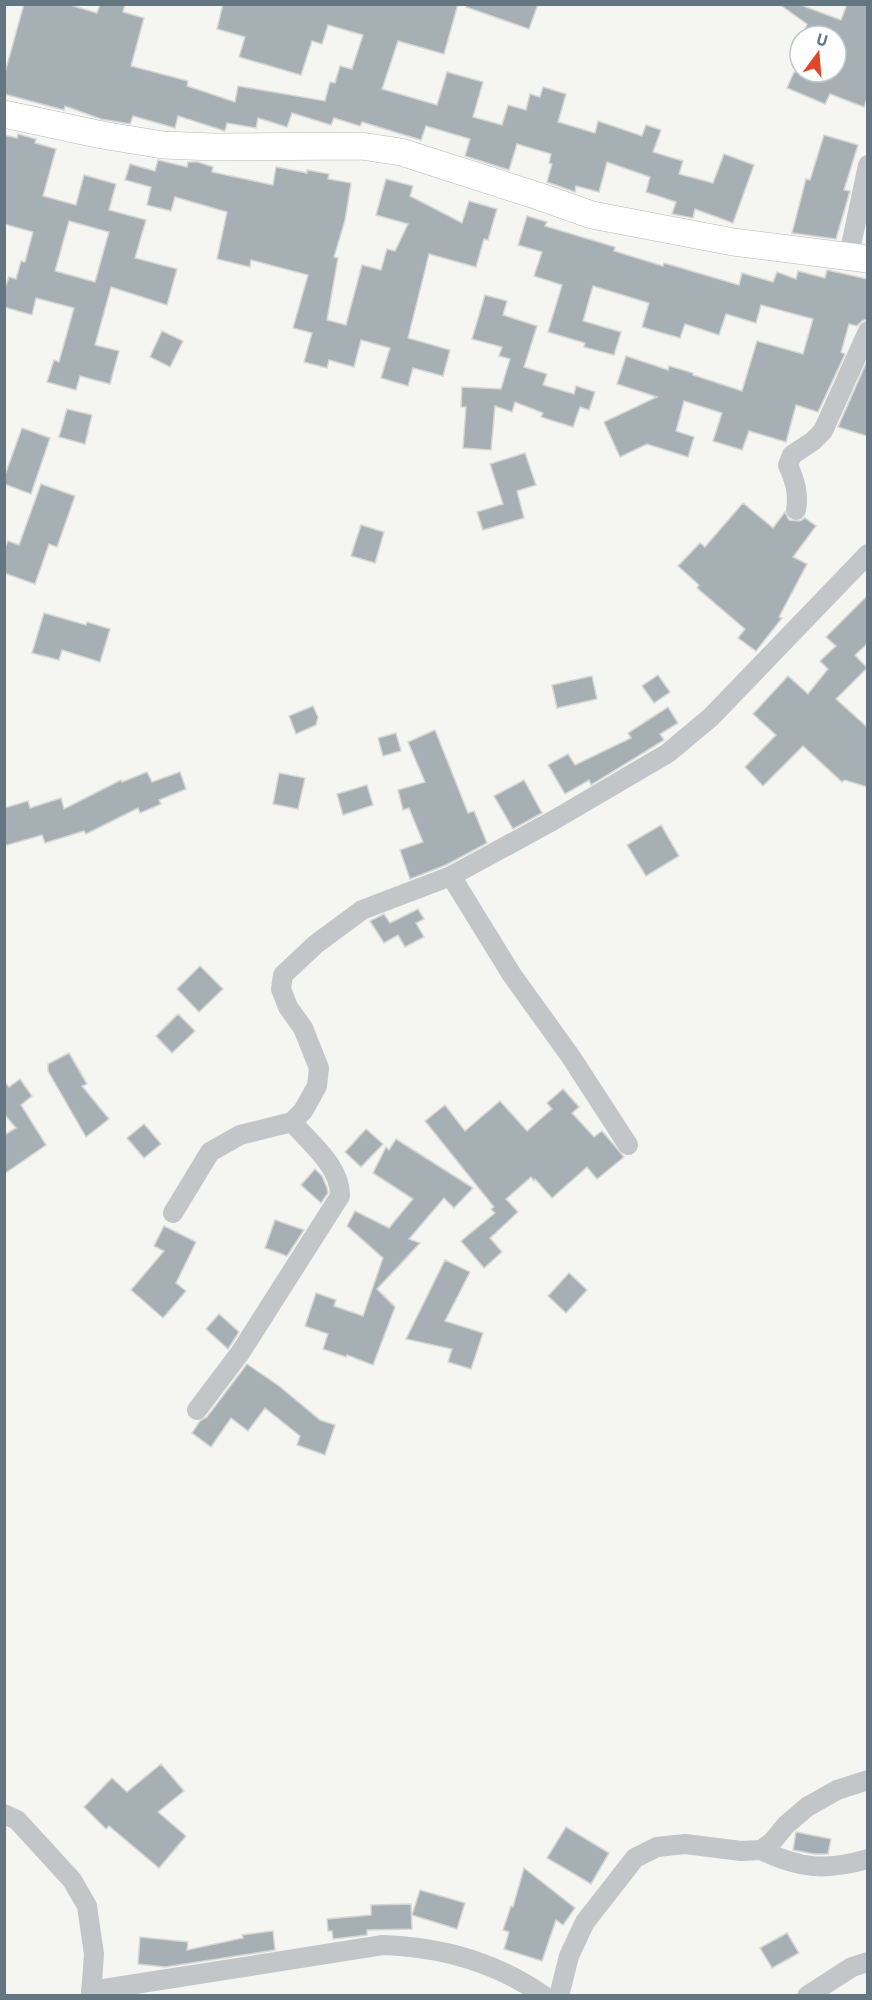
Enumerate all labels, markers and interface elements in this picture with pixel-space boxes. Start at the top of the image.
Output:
north arrow [788,24,848,84]
text: U [814,28,830,51]

